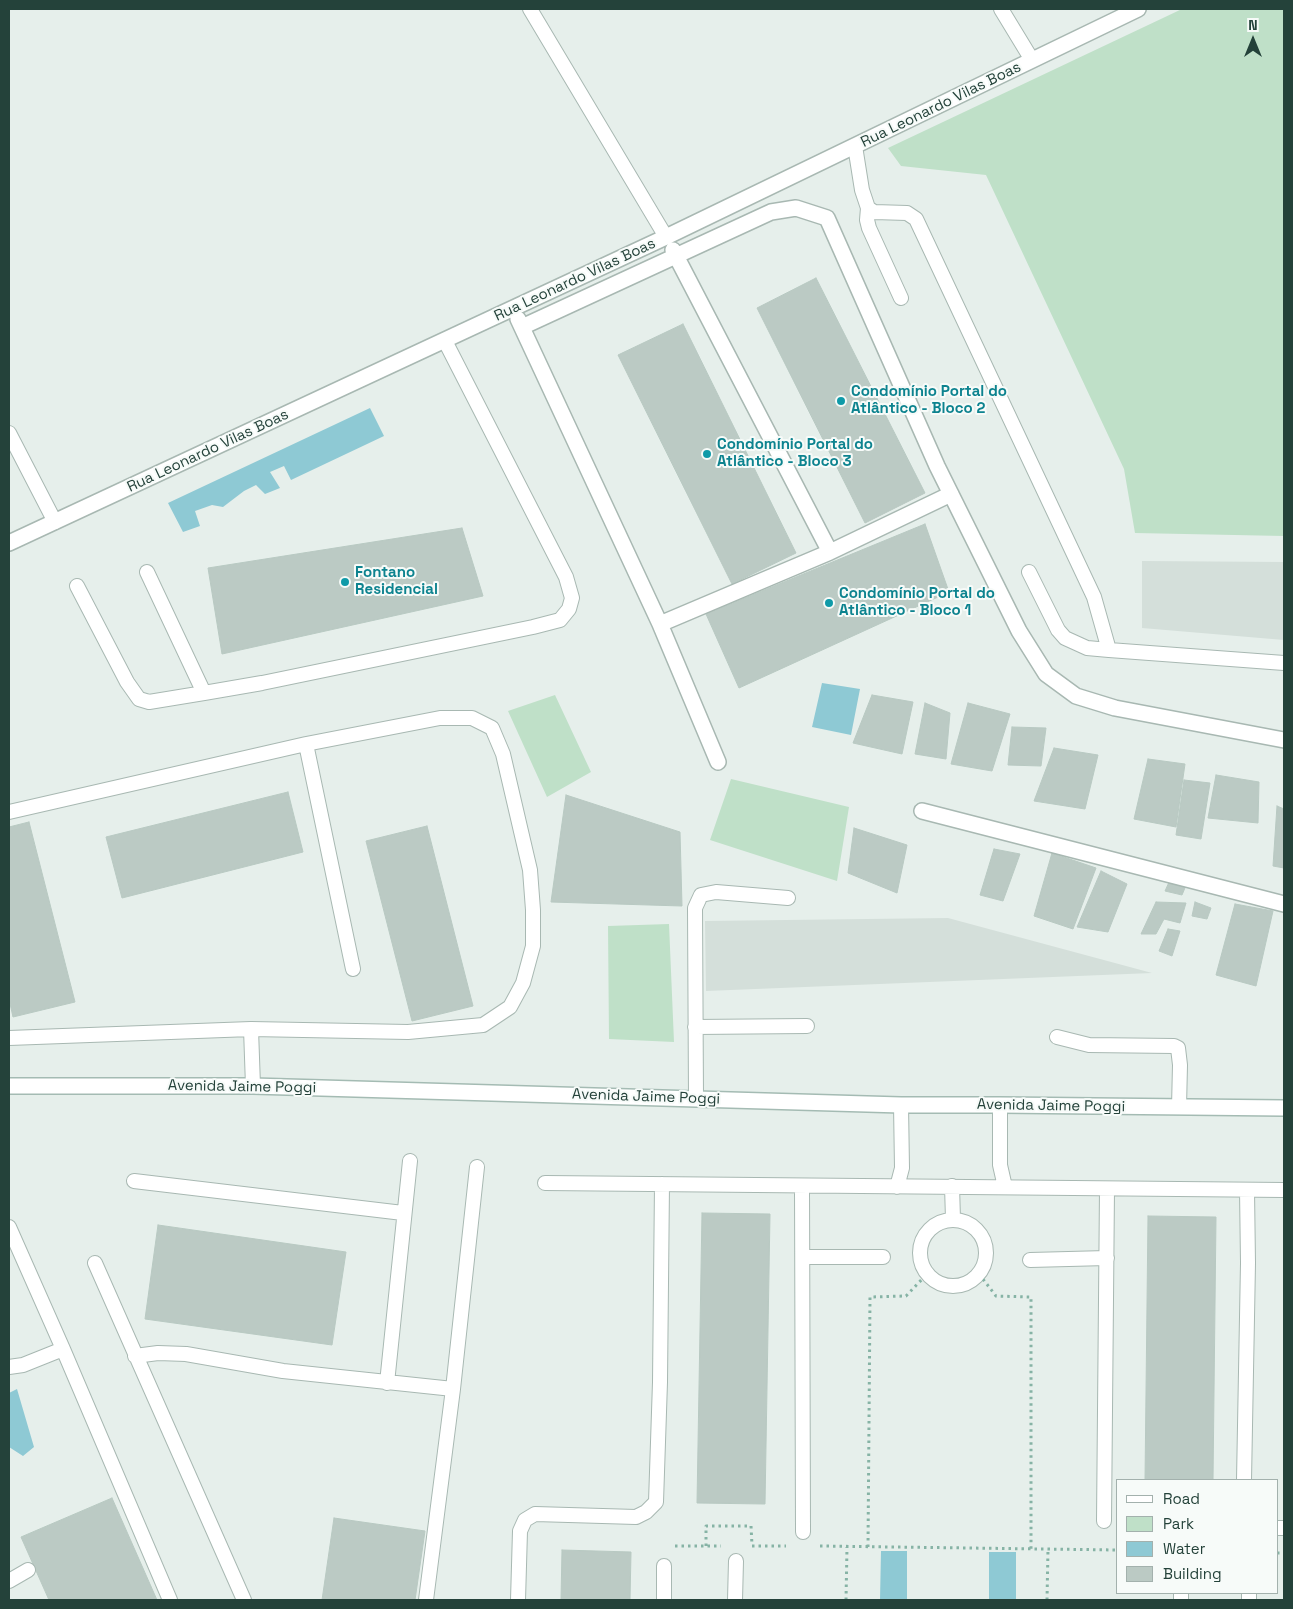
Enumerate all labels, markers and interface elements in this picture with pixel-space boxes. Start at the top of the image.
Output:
north arrow [1228,15,1278,65]
text: N [1248,16,1258,34]
street label: Rua Leonardo Vilas Boas [858,58,1024,152]
street label: Rua Leonardo Vilas Boas [491,235,659,325]
place label: Condomínio Portal do Atlântico - Bloco 2 [851,383,1007,418]
marker: Condomínio Portal do Atlântico - Bloco 2 [835,395,847,407]
street label: Rua Leonardo Vilas Boas [124,406,292,496]
place label: Condomínio Portal do Atlântico - Bloco 3 [717,436,873,471]
marker: Condomínio Portal do Atlântico - Bloco 3 [701,448,713,460]
place label: Fontano Residencial [355,564,438,599]
marker: Fontano Residencial [339,576,351,588]
place label: Condomínio Portal do Atlântico - Bloco 1 [839,585,995,620]
marker: Condomínio Portal do Atlântico - Bloco 1 [823,597,835,609]
street label: Avenida Jaime Poggi [168,1077,316,1097]
street label: Avenida Jaime Poggi [572,1085,720,1109]
street label: Avenida Jaime Poggi [977,1096,1125,1116]
legend [1116,1479,1278,1594]
text: Road [1163,1489,1200,1508]
text: Park [1163,1514,1194,1533]
text: Water [1163,1539,1205,1558]
text: Building [1163,1564,1222,1583]

